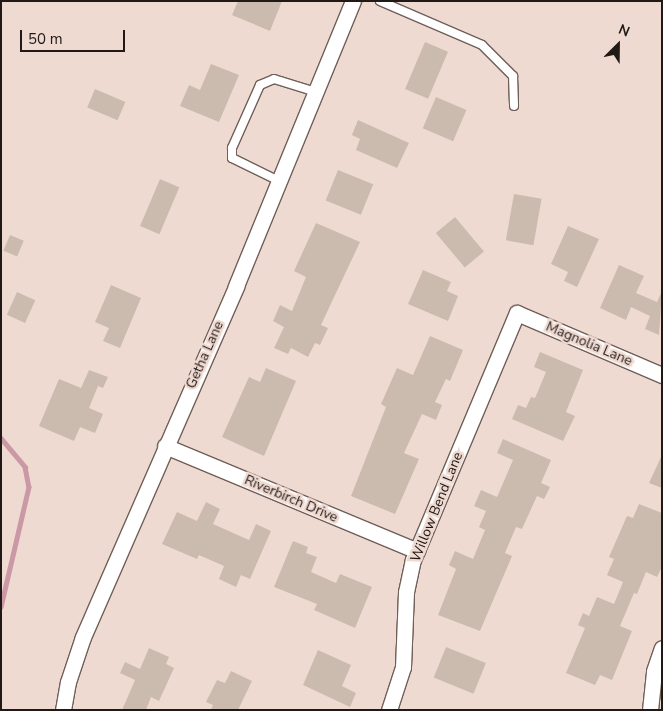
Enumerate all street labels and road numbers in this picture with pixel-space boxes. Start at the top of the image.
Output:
street label: Magnolia Lane [543,318,635,370]
street label: Getha Lane [183,319,227,391]
street label: Willow Bend Lane [407,450,467,564]
street label: Riverbirch Drive [242,472,340,526]

